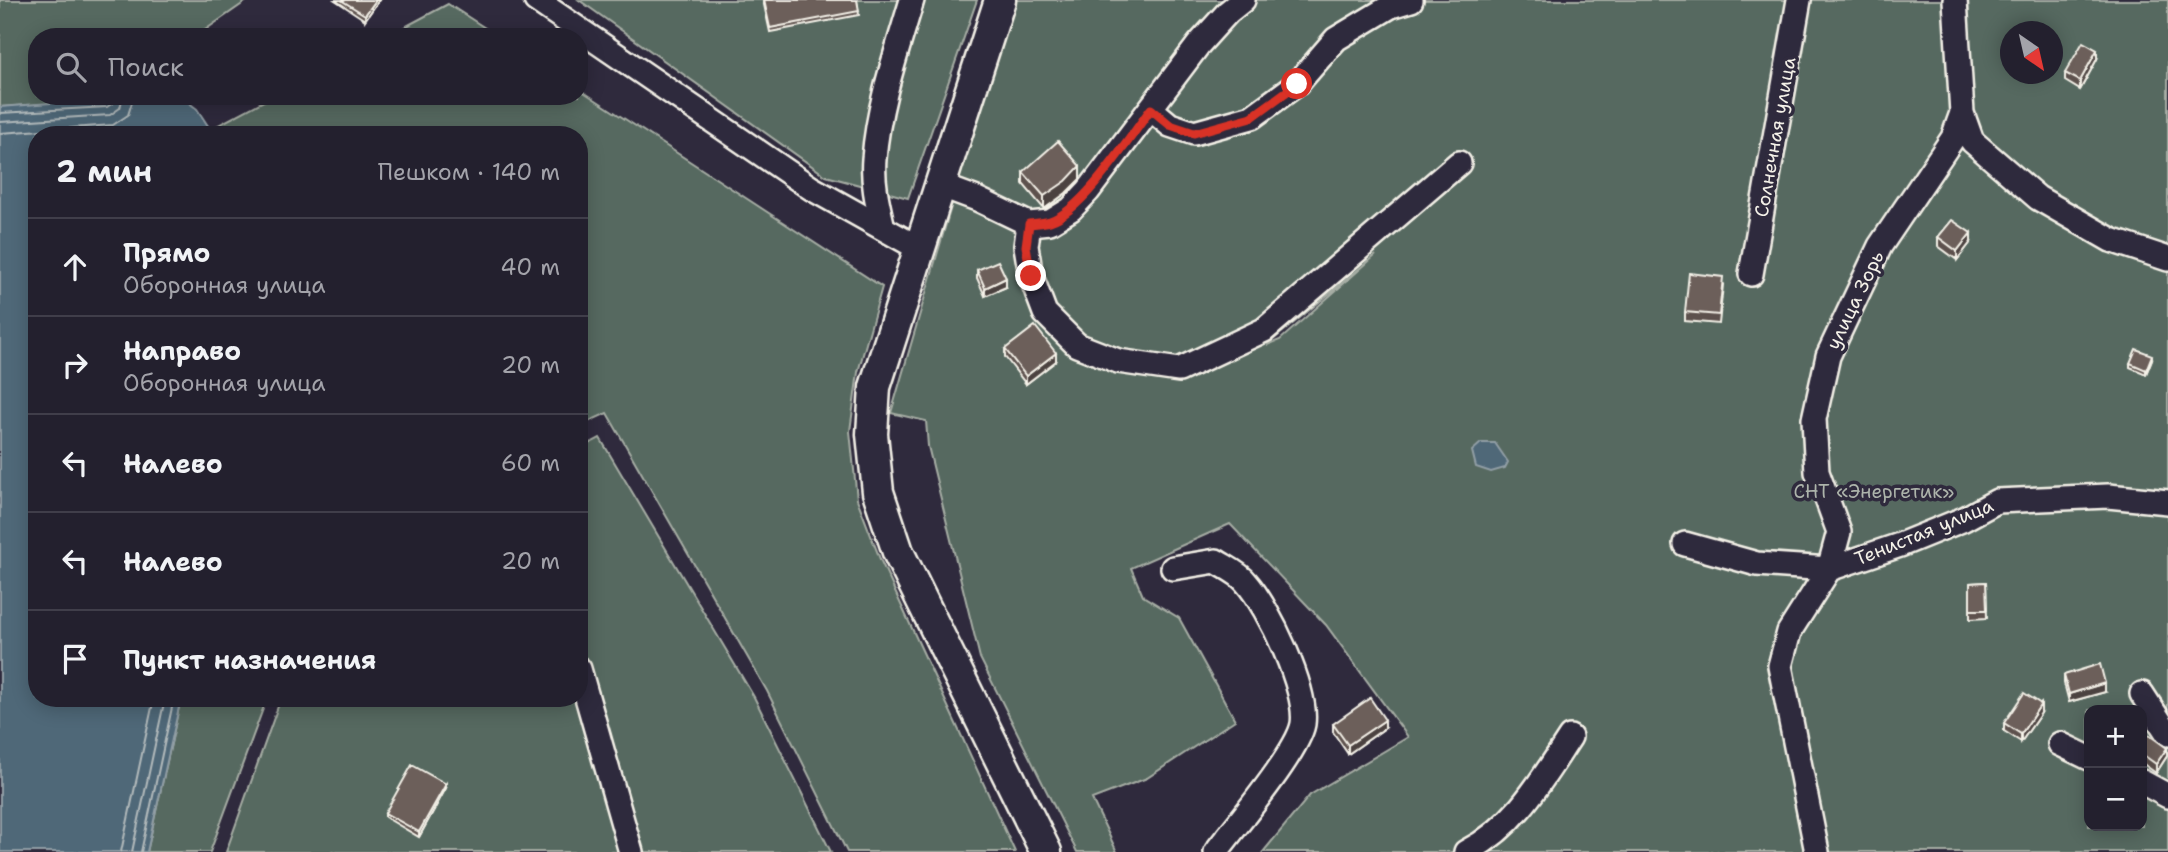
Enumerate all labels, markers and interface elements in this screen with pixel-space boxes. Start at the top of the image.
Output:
north arrow [2000,21,2063,84]
search box [28,28,588,105]
icon: search [52,48,90,86]
text: Поиск [108,49,184,84]
street label: Солнечная улица [1749,55,1801,219]
route start [1281,68,1312,99]
text: 2 мин [56,151,152,192]
text: Пешком · 140 m [378,157,560,187]
text: Прямо [123,235,211,270]
street label: улица Зорь [1820,246,1890,354]
icon: ahead [56,248,94,286]
text: 40 m [500,252,560,282]
route end [1015,260,1046,291]
text: Оборонная улица [123,270,326,300]
text: Направо [123,333,241,368]
icon: right [56,346,94,384]
text: 20 m [501,350,560,380]
text: Оборонная улица [123,368,326,398]
icon: left [56,444,94,482]
text: Налево [123,446,223,481]
text: 60 m [501,448,560,478]
park label: СНТ «Энергетик» [1794,479,1954,504]
street label: Тенистая улица [1851,493,1997,571]
icon: left [56,542,94,580]
text: Налево [123,544,223,579]
text: 20 m [501,546,560,576]
icon: arrive [56,640,94,678]
text: Пункт назначения [123,642,376,677]
map controls [2084,705,2147,831]
button: + [2084,705,2147,768]
button: − [2084,768,2147,831]

